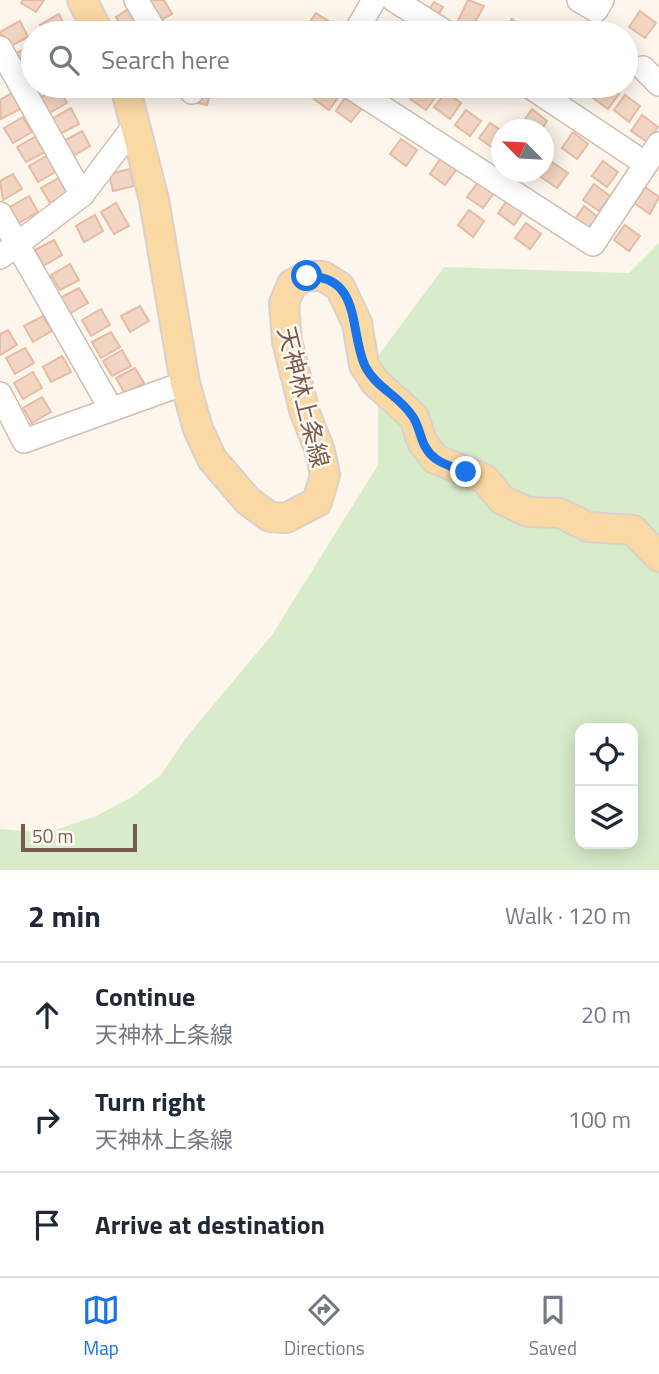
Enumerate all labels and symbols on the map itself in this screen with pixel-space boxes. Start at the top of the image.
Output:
north arrow [491,119,554,182]
route start [291,260,322,291]
street label: 天神林上条線 [269,323,339,471]
route end [450,456,481,487]
scale bar [21,821,136,853]

